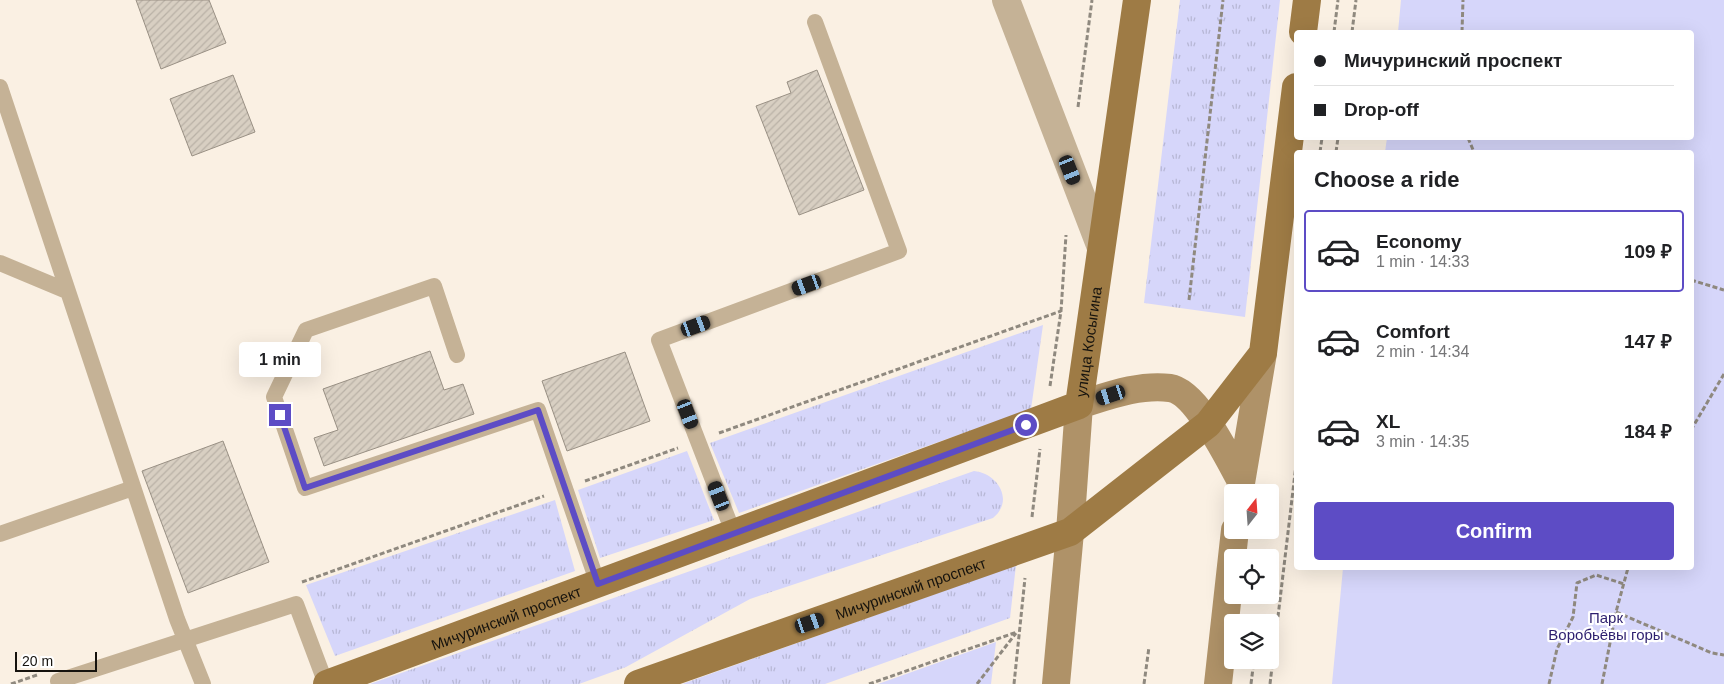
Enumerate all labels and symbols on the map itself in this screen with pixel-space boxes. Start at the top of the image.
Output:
car [1057,153,1082,187]
car [790,273,823,297]
street label: улица Косыгина [1072,285,1104,398]
car [679,314,712,338]
callout: 1 min [239,342,321,378]
car [1094,383,1127,407]
car [675,397,700,431]
route end [269,404,291,426]
route start [1015,414,1037,436]
car [706,479,731,513]
north arrow [1224,484,1279,539]
street label: Мичуринский проспект [833,554,988,622]
street label: Мичуринский проспект [429,582,583,653]
park label: Парк Воробьёвы горы [1548,609,1664,643]
car [793,611,826,635]
scale bar [15,649,98,672]

